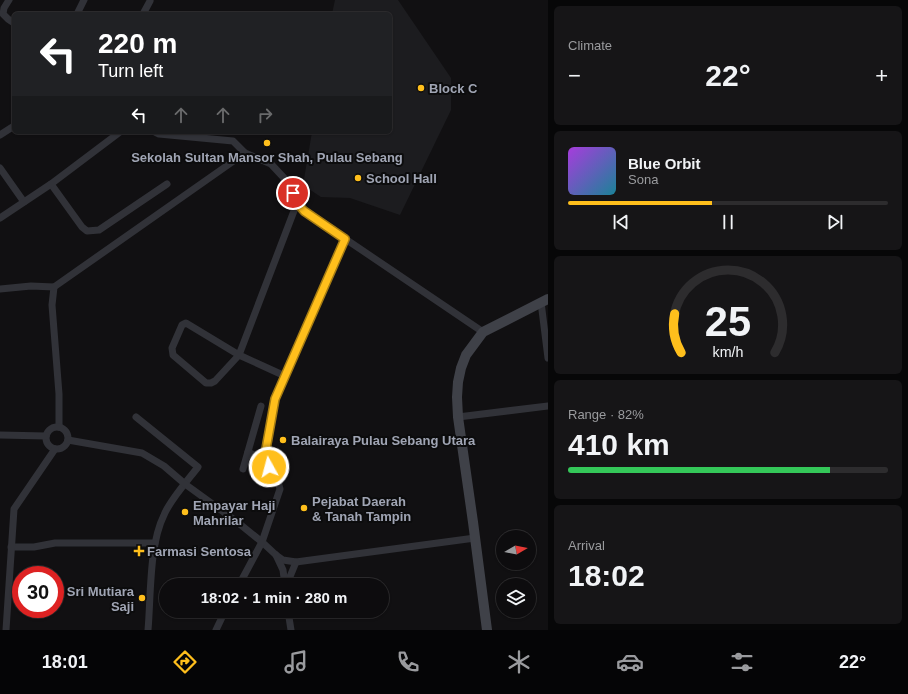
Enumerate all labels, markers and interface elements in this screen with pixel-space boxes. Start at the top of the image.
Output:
icon: left [32,28,84,80]
text: 220 m [98,28,177,59]
text: Climate [568,38,612,53]
text: 22° [705,59,751,92]
text: Turn left [98,61,163,81]
text: − [568,63,581,88]
text: + [875,63,888,88]
place label: Block C [429,81,478,96]
marker: Block C [416,83,426,93]
icon: left [128,104,150,126]
icon: ahead [170,104,192,126]
icon: ahead [212,104,234,126]
icon: right [254,104,276,126]
marker: Sekolah Sultan Mansor Shah, Pulau Sebang [262,138,272,148]
place label: Sekolah Sultan Mansor Shah, Pulau Sebang [131,150,403,165]
text: Blue Orbit [628,155,701,172]
place label: School Hall [366,171,437,186]
text: Sona [628,172,658,187]
marker: School Hall [353,173,363,183]
pin [276,176,310,210]
icon: arrive [282,182,304,204]
icon: previous [610,211,632,233]
icon: pause [717,211,739,233]
icon: next [824,211,846,233]
text: 25 [705,298,751,345]
text: km/h [713,344,744,360]
text: Range · 82% [568,407,644,422]
text: 410 km [568,428,670,461]
place label: Balairaya Pulau Sebang Utara [291,433,476,448]
marker: Balairaya Pulau Sebang Utara [278,435,288,445]
position arrow [248,446,290,488]
place label: Pejabat Daerah & Tanah Tampin [312,494,411,524]
place label: Empayar Haji Mahrilar [193,498,275,528]
marker: Pejabat Daerah & Tanah Tampin [299,503,309,513]
marker: Empayar Haji Mahrilar [180,507,190,517]
north arrow [496,530,536,570]
map controls [496,530,536,618]
text: Arrival [568,538,605,553]
place label: Farmasi Sentosa [147,544,252,559]
marker: Farmasi Sentosa [134,546,144,556]
text: 18:02 [568,559,645,592]
speed limit sign: 30 [12,566,64,618]
button: layers [496,578,536,618]
place label: Sri Mutiara Saji [67,584,135,614]
text: 18:02 · 1 min · 280 m [201,589,347,606]
marker: Sri Mutiara Saji [137,593,147,603]
icon: directions [171,648,199,676]
icon: music [282,648,310,676]
icon: phone [394,648,422,676]
icon: climate [505,648,533,676]
icon: car [616,648,644,676]
icon: filters [728,648,756,676]
text: 18:01 [42,652,88,672]
text: 22° [839,652,866,672]

